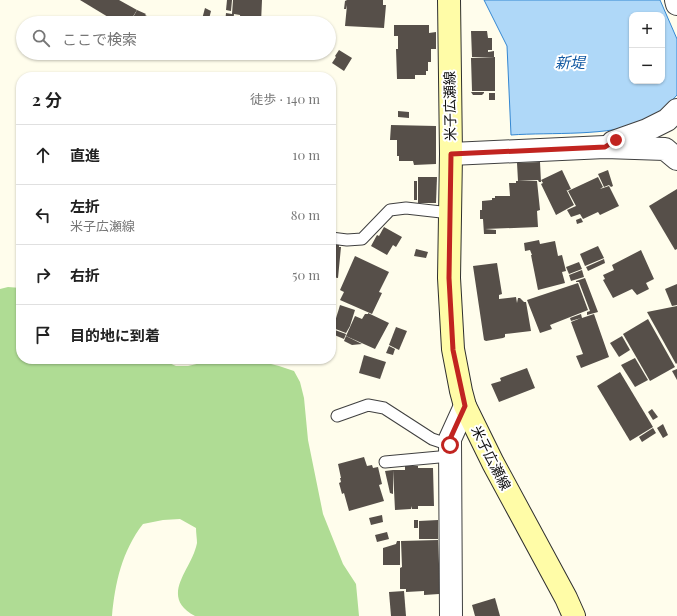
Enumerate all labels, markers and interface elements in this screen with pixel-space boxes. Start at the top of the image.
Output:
map controls [629,12,665,84]
button: + [629,12,665,48]
search box [16,16,336,60]
icon: search [30,27,52,49]
text: ここで検索 [62,29,137,49]
button: − [629,48,665,84]
water label: 新堤 [555,52,587,72]
street label: 米子広瀬線 [439,71,460,141]
text: 2 分 [32,88,62,110]
text: 徒歩 · 140 m [250,90,320,107]
route end [607,131,625,149]
icon: ahead [32,144,54,166]
text: 直進 [70,145,100,165]
text: 10 m [293,146,320,163]
text: 左折 [70,196,100,216]
icon: left [32,204,54,226]
text: 80 m [291,206,320,223]
text: 米子広瀬線 [70,217,135,234]
icon: right [32,264,54,286]
text: 右折 [70,265,100,285]
text: 50 m [292,266,320,283]
icon: arrive [32,324,54,346]
text: 目的地に到着 [70,325,160,345]
street label: 米子広瀬線 [467,422,516,493]
route start [441,436,459,454]

